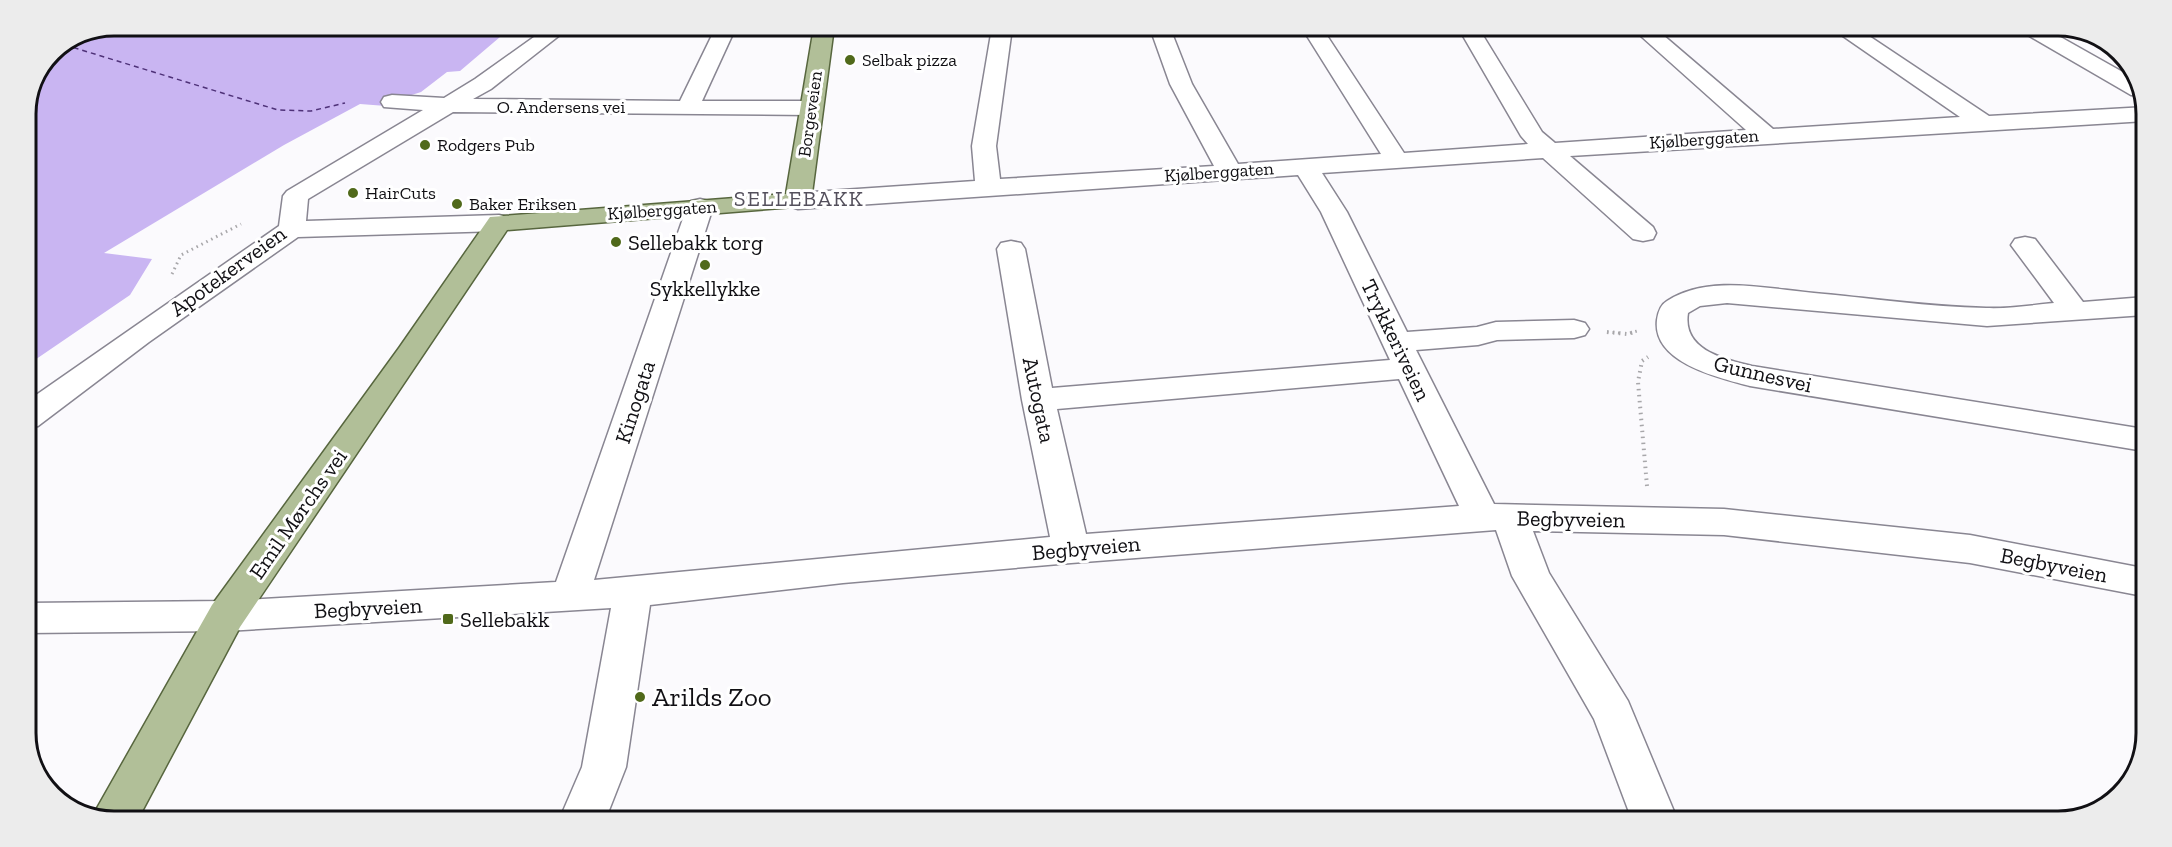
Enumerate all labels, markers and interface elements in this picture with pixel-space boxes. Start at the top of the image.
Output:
place label: Selbak pizza [862,49,957,71]
marker: Selbak pizza [843,53,857,67]
street label: Borgeveien [793,69,827,159]
street label: O. Andersens vei [497,96,625,118]
street label: Kjølberggaten [1649,124,1760,154]
place label: Rodgers Pub [437,134,535,156]
marker: Rodgers Pub [418,138,432,152]
street label: Kjølberggaten [1164,157,1275,187]
place label: HairCuts [365,182,436,204]
district label: SELLEBAKK [734,185,864,212]
marker: HairCuts [346,186,360,200]
place label: Baker Eriksen [469,193,577,215]
street label: Kjølberggaten [607,195,718,225]
marker: Baker Eriksen [450,197,464,211]
street label: Apotekerveien [165,220,292,322]
place label: Sellebakk torg [628,229,763,256]
marker: Sellebakk torg [609,235,623,249]
marker: Sykkellykke [698,258,712,272]
place label: Sykkellykke [650,275,760,302]
street label: Trykkeriveien [1355,275,1437,405]
street label: Gunnesvei [1711,350,1815,398]
street label: Autogata [1017,355,1061,446]
street label: Kinogata [609,357,661,447]
street label: Emil Mørchs vei [243,444,353,584]
street label: Begbyveien [1516,505,1626,533]
street label: Begbyveien [1031,530,1142,566]
street label: Begbyveien [1998,541,2110,589]
street label: Begbyveien [313,592,423,624]
place label: Sellebakk [460,606,550,633]
marker: Sellebakk [441,612,455,626]
place label: Arilds Zoo [652,681,772,713]
marker: Arilds Zoo [633,690,647,704]

